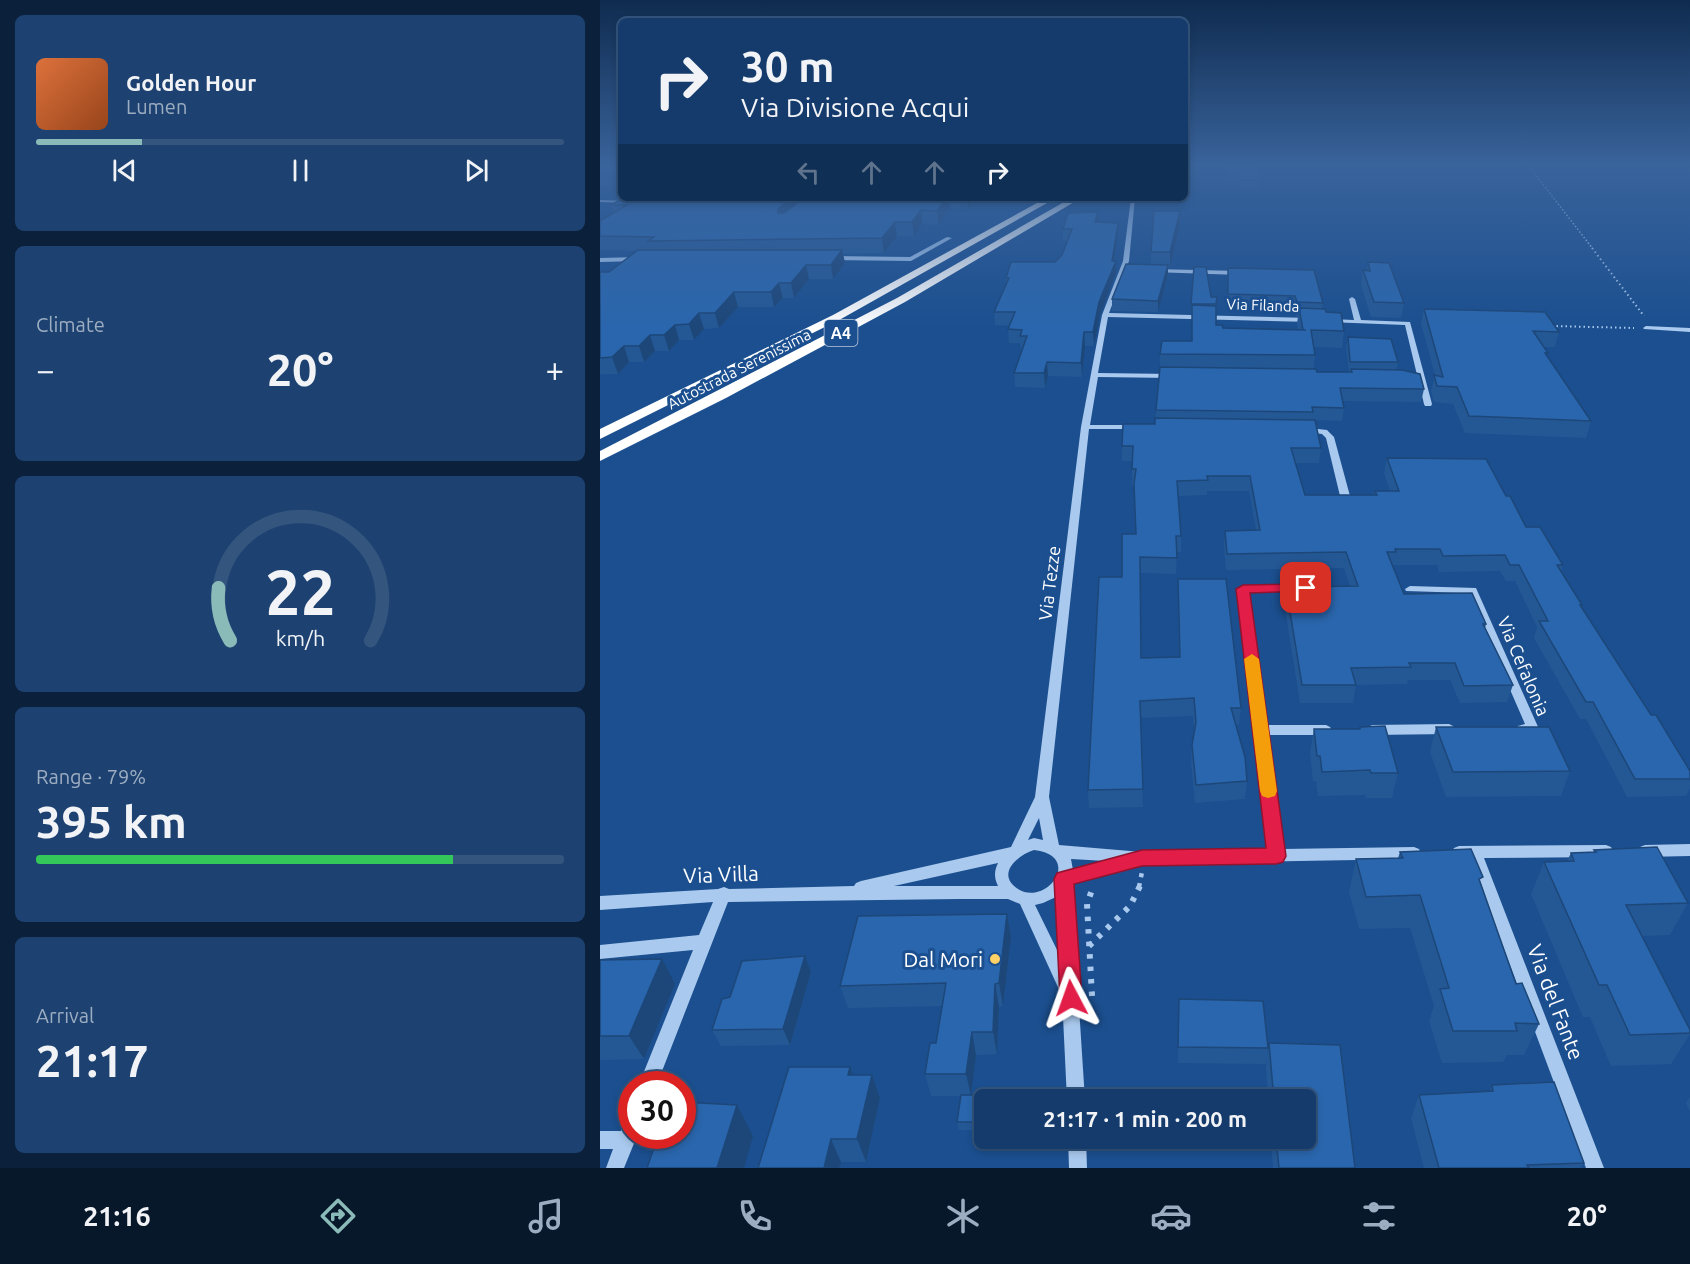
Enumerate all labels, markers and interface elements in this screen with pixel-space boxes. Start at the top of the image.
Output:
icon: right [642,42,720,120]
text: 30 m [741,43,835,90]
text: Golden Hour [126,70,256,95]
text: Via Divisione Acqui [741,92,969,122]
text: Lumen [126,95,187,118]
icon: previous [108,154,141,187]
icon: pause [284,154,317,187]
icon: next [460,154,493,187]
icon: left [792,156,825,189]
icon: ahead [855,156,888,189]
icon: ahead [918,156,951,189]
icon: right [981,156,1014,189]
street label: Via Filanda [1226,295,1300,315]
text: Climate [36,313,105,336]
road number: A4 [824,320,858,346]
street label: Autostrada Serenissima [665,325,813,413]
text: 20° [267,344,333,395]
text: − [36,351,55,388]
text: + [545,351,564,388]
street label: Via Tezze [1034,544,1064,622]
text: 22 [265,557,335,627]
pin [1280,562,1331,613]
icon: arrive [1289,571,1322,604]
street label: Via Cefalonia [1494,613,1554,719]
text: km/h [275,626,325,650]
text: Range · 79% [36,765,146,788]
text: 395 km [36,796,187,847]
street label: Via Villa [683,861,759,887]
street label: Via del Fante [1523,941,1589,1063]
place label: Dal Mori [903,947,983,971]
marker: Dal Mori [988,952,1002,966]
position arrow [1039,966,1103,1030]
text: Arrival [36,1004,94,1027]
text: 21:17 [36,1035,149,1086]
speed limit sign: 30 [618,1071,696,1149]
text: 21:17 · 1 min · 200 m [1043,1106,1247,1131]
icon: directions [317,1195,359,1237]
icon: music [525,1195,567,1237]
icon: phone [734,1195,776,1237]
icon: climate [942,1195,984,1237]
icon: car [1150,1195,1192,1237]
icon: filters [1358,1195,1400,1237]
text: 21:16 [83,1201,151,1231]
text: 20° [1567,1201,1607,1231]

